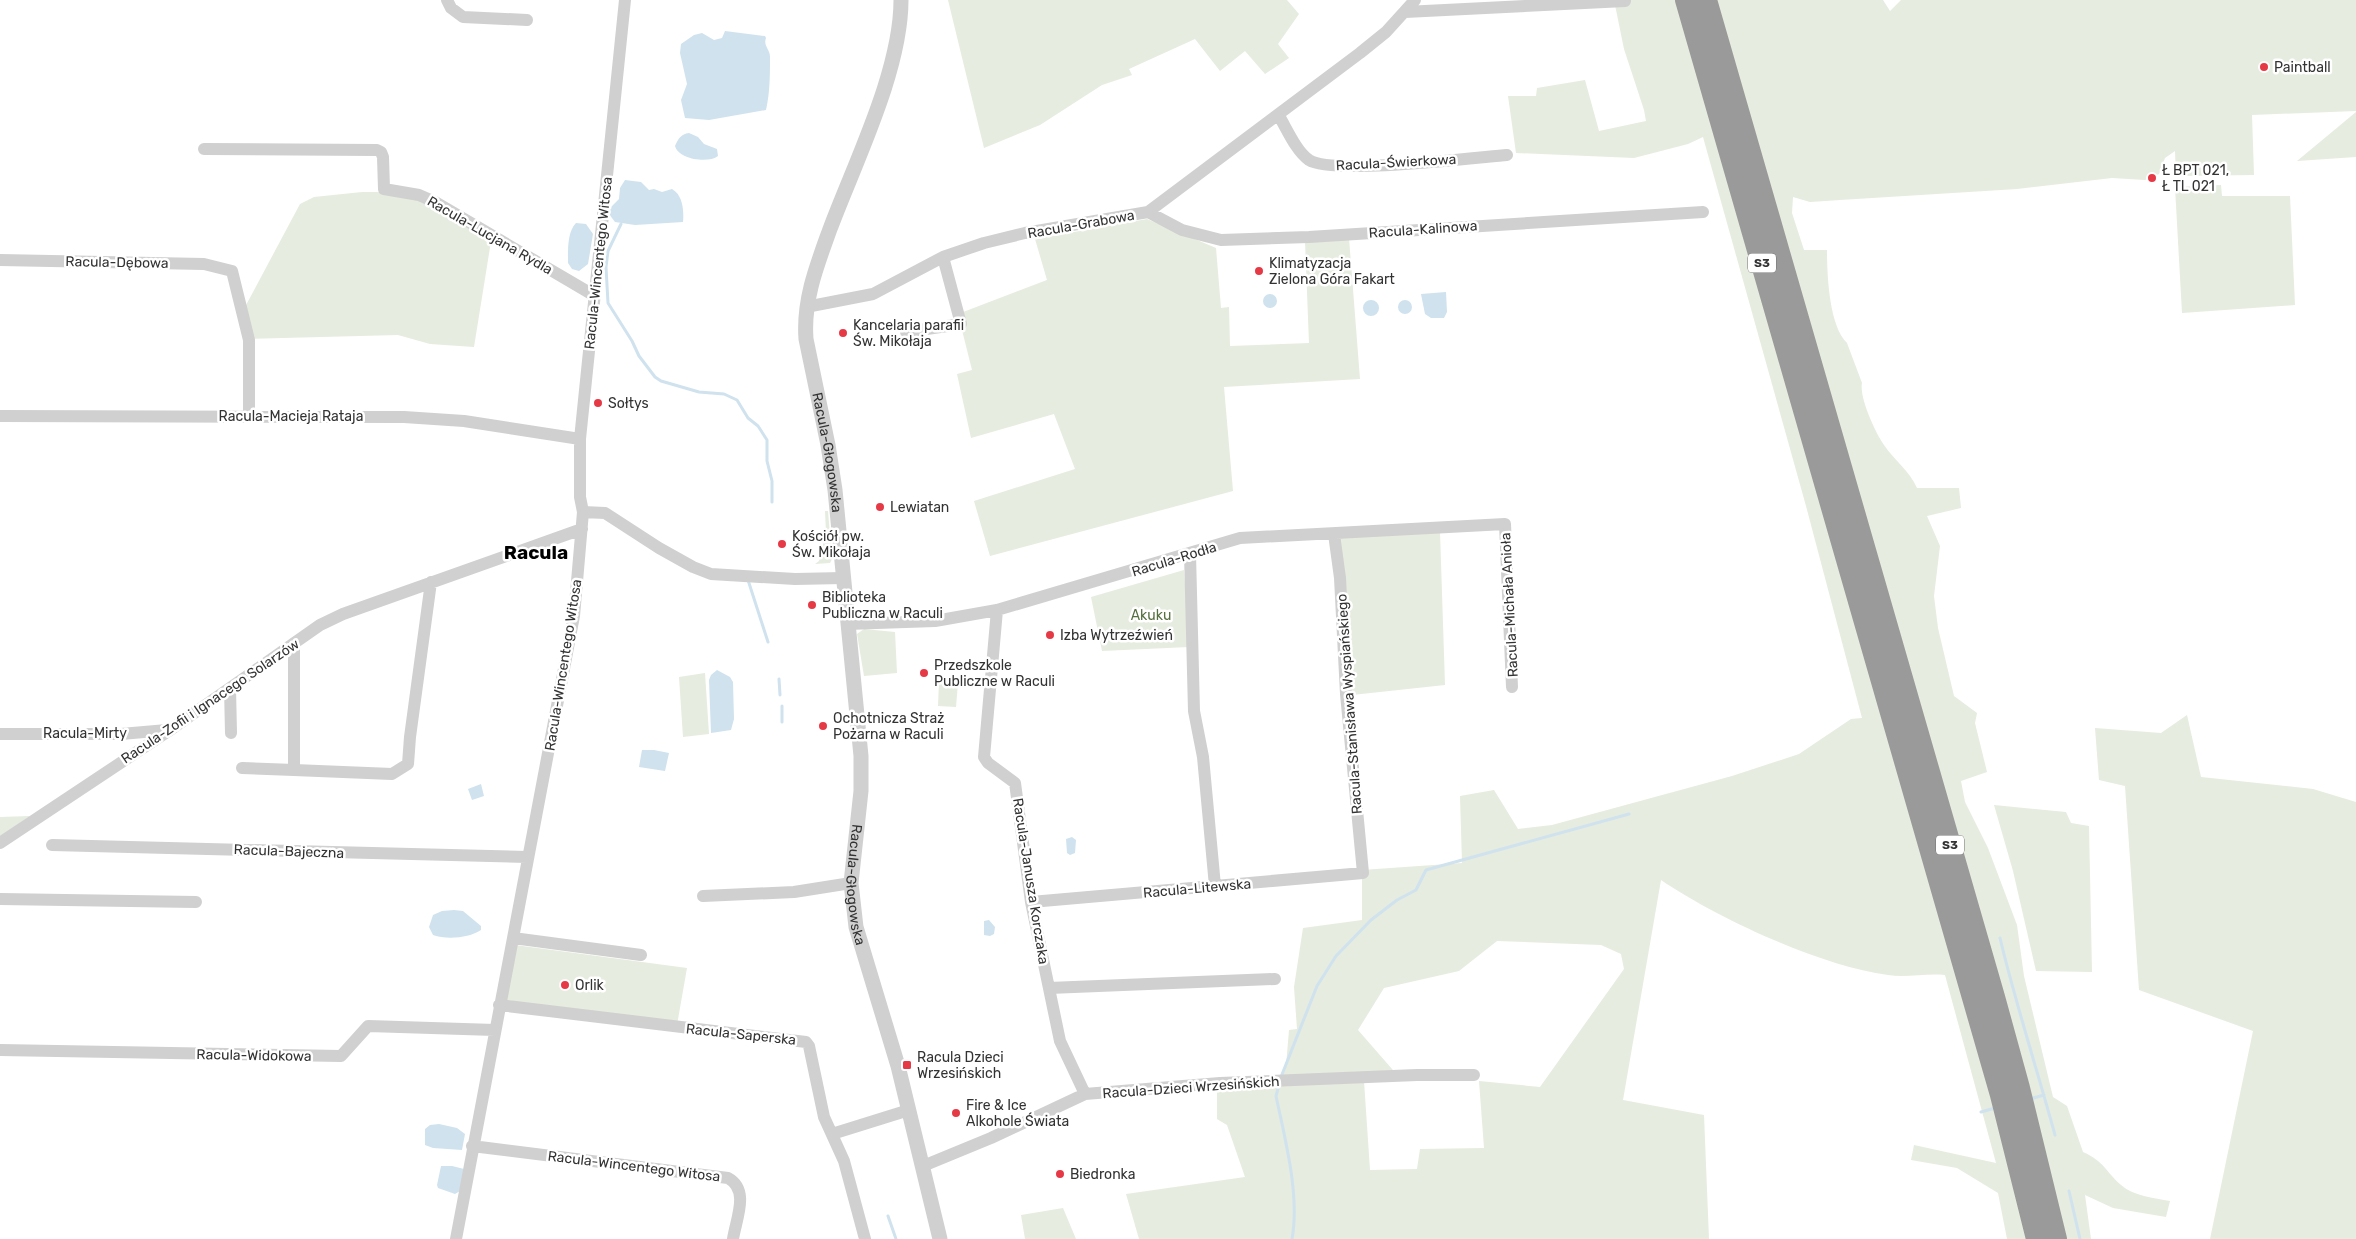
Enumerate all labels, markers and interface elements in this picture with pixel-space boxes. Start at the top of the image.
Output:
place label: Paintball [2274,59,2331,76]
marker: Paintball [2258,61,2270,73]
street label: Racula-Świerkowa [1335,150,1457,174]
place label: Ł BPT 021, Ł TL 021 [2162,162,2229,195]
marker: Ł BPT 021, Ł TL 021 [2146,172,2158,184]
street label: Racula-Wincentego Witosa [581,176,616,350]
street label: Racula-Lucjana Rydla [424,193,555,278]
street label: Racula-Grabowa [1026,207,1136,242]
street label: Racula-Kalinowa [1368,217,1478,242]
street label: Racula-Dębowa [65,253,169,272]
road number: S3 [1748,254,1776,272]
place label: Klimatyzacja Zielona Góra Fakart [1269,255,1395,288]
marker: Klimatyzacja Zielona Góra Fakart [1253,265,1265,277]
place label: Kancelaria parafii Św. Mikołaja [853,317,964,350]
marker: Kancelaria parafii Św. Mikołaja [837,327,849,339]
street label: Racula-Głogowska [808,391,845,513]
place label: Sołtys [608,395,649,412]
marker: Sołtys [592,397,604,409]
street label: Racula-Macieja Rataja [219,408,363,425]
place label: Lewiatan [890,499,949,516]
marker: Lewiatan [874,501,886,513]
place label: Kościół pw. Św. Mikołaja [792,528,871,561]
street label: Racula-Michała Anioła [1497,532,1522,678]
marker: Kościół pw. Św. Mikołaja [776,538,788,550]
street label: Racula-Rodła [1130,538,1219,580]
district label: Racula [504,541,568,564]
street label: Racula-Wincentego Witosa [542,578,585,752]
place label: Biblioteka Publiczna w Raculi [822,589,943,622]
street label: Racula-Stanisława Wyspiańskiego [1333,593,1366,815]
marker: Biblioteka Publiczna w Raculi [806,599,818,611]
park label: Akuku [1131,607,1171,624]
place label: Izba Wytrzeźwień [1060,627,1173,644]
marker: Izba Wytrzeźwień [1044,629,1056,641]
street label: Racula-Zofii i Ignacego Solarzów [118,635,302,767]
place label: Przedszkole Publiczne w Raculi [934,657,1055,690]
marker: Przedszkole Publiczne w Raculi [918,667,930,679]
place label: Ochotnicza Straż Pożarna w Raculi [833,710,944,743]
marker: Ochotnicza Straż Pożarna w Raculi [817,720,829,732]
street label: Racula-Mirty [43,725,127,742]
street label: Racula-Janusza Korczaka [1009,797,1052,966]
street label: Racula-Głogowska [842,823,869,947]
road number: S3 [1936,836,1964,854]
street label: Racula-Bajeczna [233,841,345,862]
street label: Racula-Litewska [1142,875,1252,902]
place label: Orlik [575,977,605,994]
marker: Orlik [559,979,571,991]
street label: Racula-Saperska [685,1020,797,1049]
street label: Racula-Widokowa [196,1046,312,1065]
place label: Racula Dzieci Wrzesińskich [917,1049,1004,1082]
marker: Racula Dzieci Wrzesińskich [901,1059,913,1071]
street label: Racula-Dzieci Wrzesińskich [1102,1073,1280,1102]
place label: Fire & Ice Alkohole Świata [966,1097,1069,1130]
marker: Fire & Ice Alkohole Świata [950,1107,962,1119]
street label: Racula-Wincentego Witosa [547,1147,721,1186]
place label: Biedronka [1070,1166,1135,1183]
marker: Biedronka [1054,1168,1066,1180]

